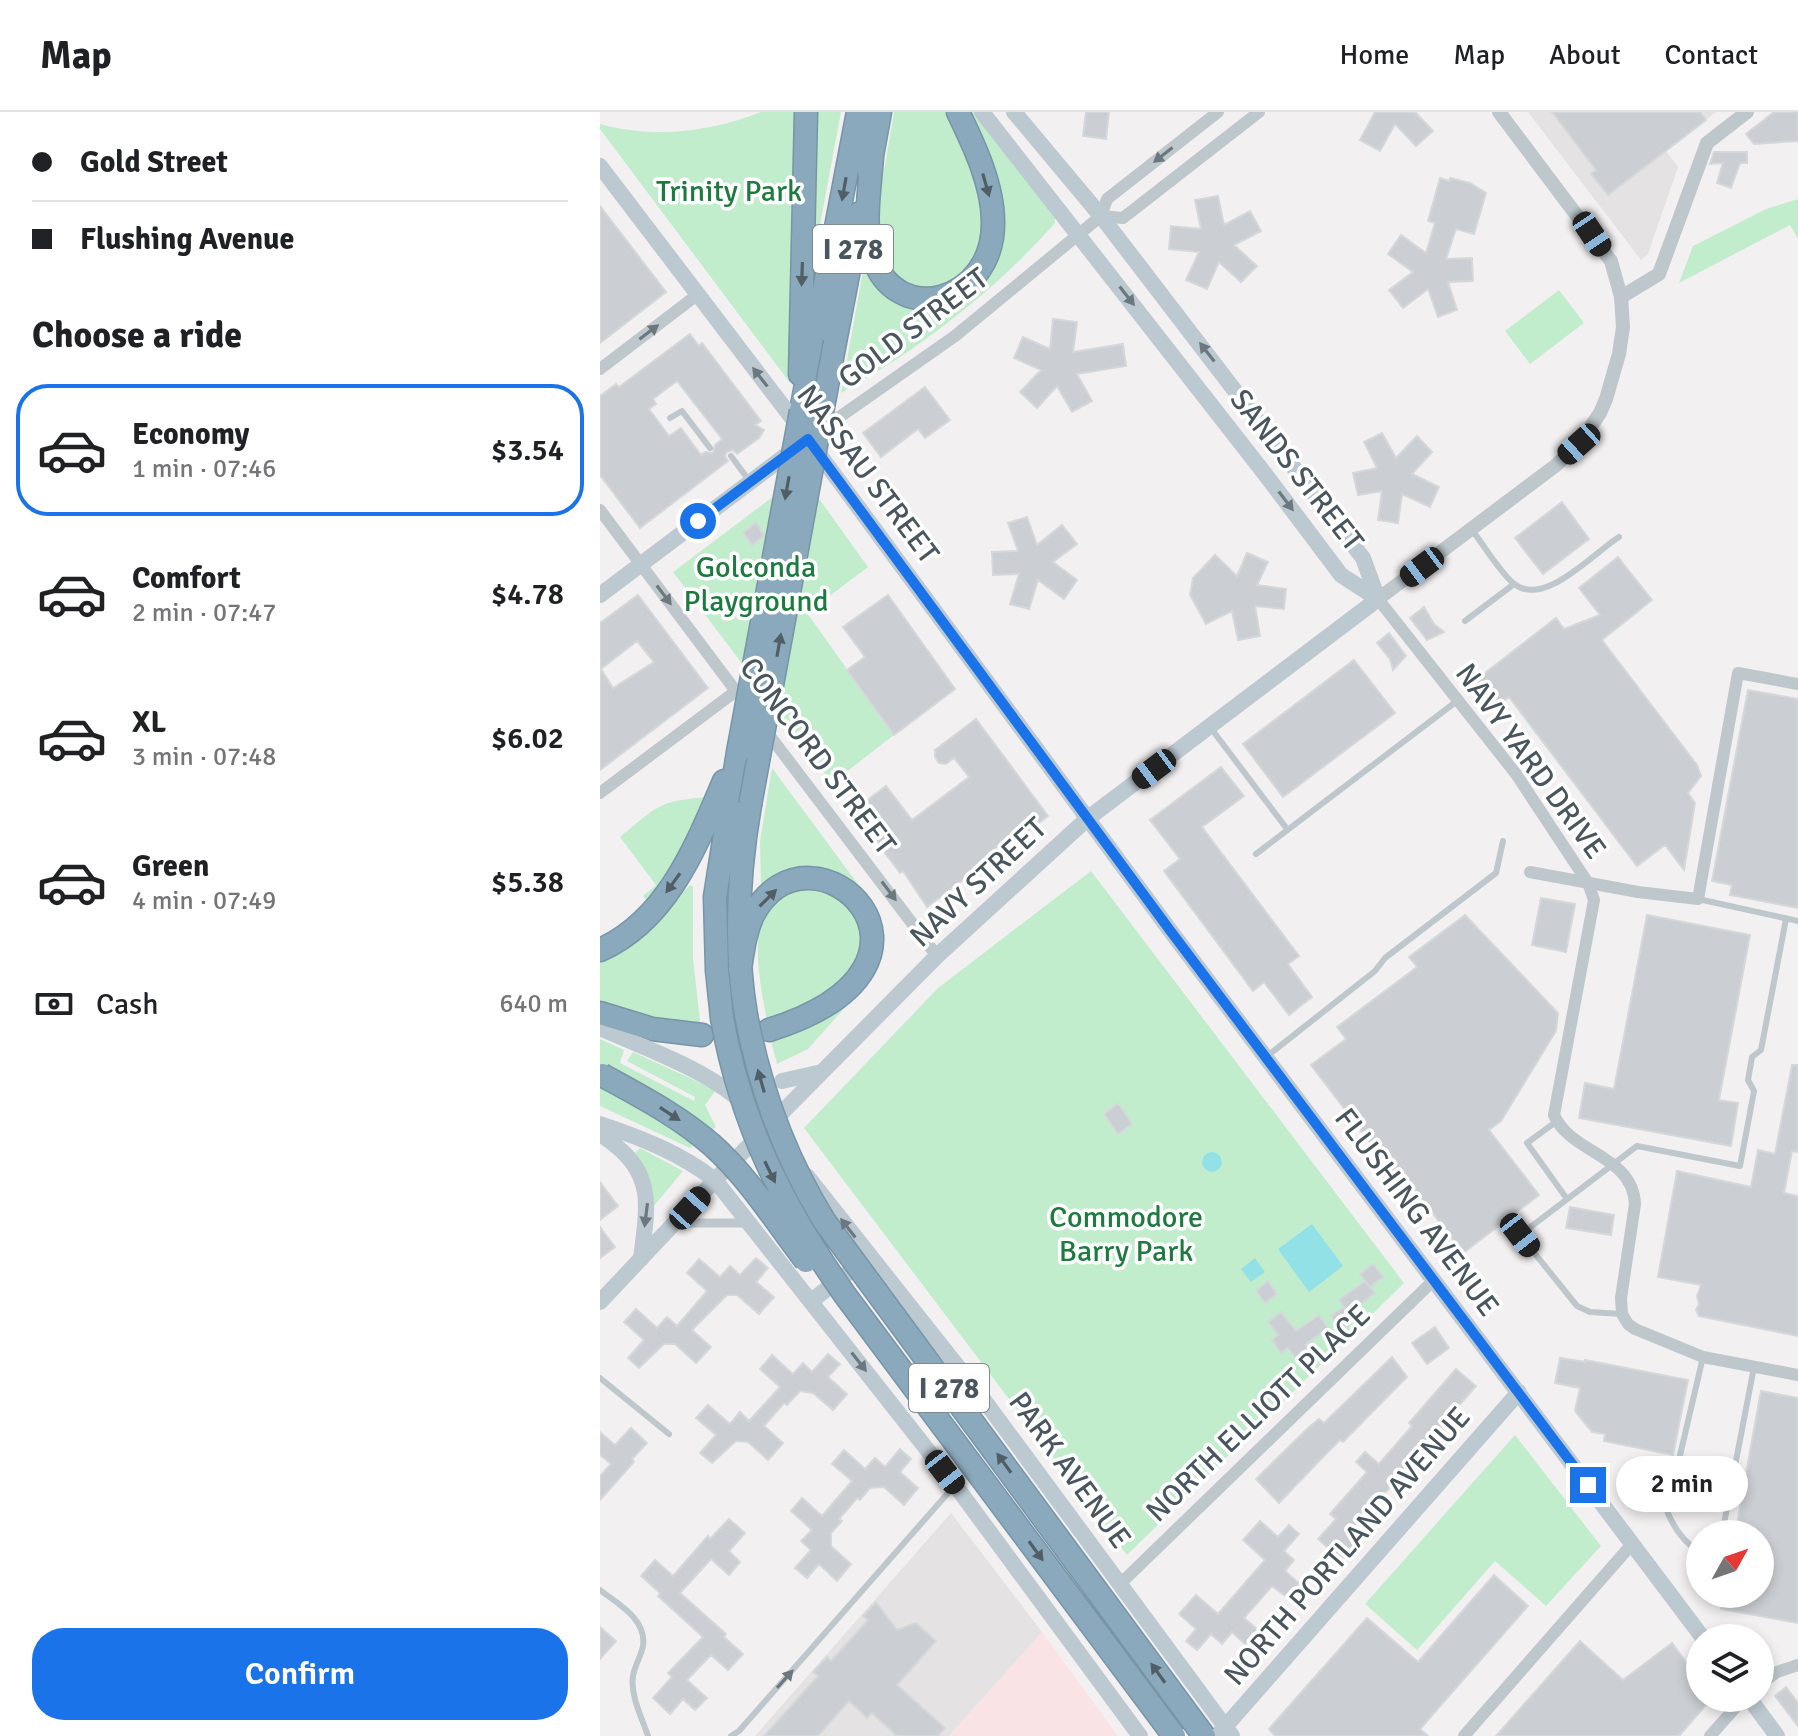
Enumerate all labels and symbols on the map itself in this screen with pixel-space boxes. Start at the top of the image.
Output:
one-way arrow [1153,147,1173,163]
park label: Trinity Park [656,173,802,210]
one-way arrow [980,173,993,197]
one-way arrow [837,176,849,201]
car [1569,207,1615,261]
road number: I 278 [813,225,893,273]
street label: GOLD STREET [831,260,996,397]
one-way arrow [795,262,808,287]
one-way arrow [1118,286,1134,306]
one-way arrow [638,324,659,340]
one-way arrow [1199,342,1216,362]
one-way arrow [753,367,769,387]
street label: NASSAU STREET [788,378,947,571]
street label: SANDS STREET [1222,382,1372,559]
car [1553,419,1605,469]
one-way arrow [780,476,792,501]
one-way arrow [1278,490,1294,512]
route start [680,503,716,539]
car [1396,543,1448,591]
park label: Golconda Playground [683,549,829,620]
one-way arrow [655,585,671,605]
one-way arrow [774,633,786,658]
street label: CONCORD STREET [731,650,904,862]
street label: NAVY YARD DRIVE [1447,656,1614,866]
car [1128,745,1180,793]
street label: NAVY STREET [902,810,1055,955]
one-way arrow [666,873,681,894]
one-way arrow [880,881,896,902]
one-way arrow [758,889,777,908]
one-way arrow [754,1069,767,1093]
street label: FLUSHING AVENUE [1326,1101,1507,1324]
one-way arrow [659,1106,681,1120]
one-way arrow [763,1161,777,1184]
car [665,1182,715,1234]
park label: Commodore Barry Park [1049,1199,1203,1270]
one-way arrow [640,1203,653,1228]
car [1496,1209,1544,1261]
one-way arrow [840,1218,857,1238]
street label: NORTH ELLIOTT PLACE [1139,1297,1378,1530]
one-way arrow [851,1352,867,1372]
road number: I 278 [909,1364,989,1412]
street label: PARK AVENUE [1000,1385,1139,1556]
street label: NORTH PORTLAND AVENUE [1216,1399,1478,1693]
car [921,1446,969,1498]
one-way arrow [997,1453,1013,1474]
callout: 2 min [1616,1457,1748,1513]
route end [1570,1467,1606,1503]
north arrow [1686,1520,1774,1608]
one-way arrow [1028,1541,1043,1562]
one-way arrow [1150,1662,1166,1684]
one-way arrow [775,1670,793,1689]

